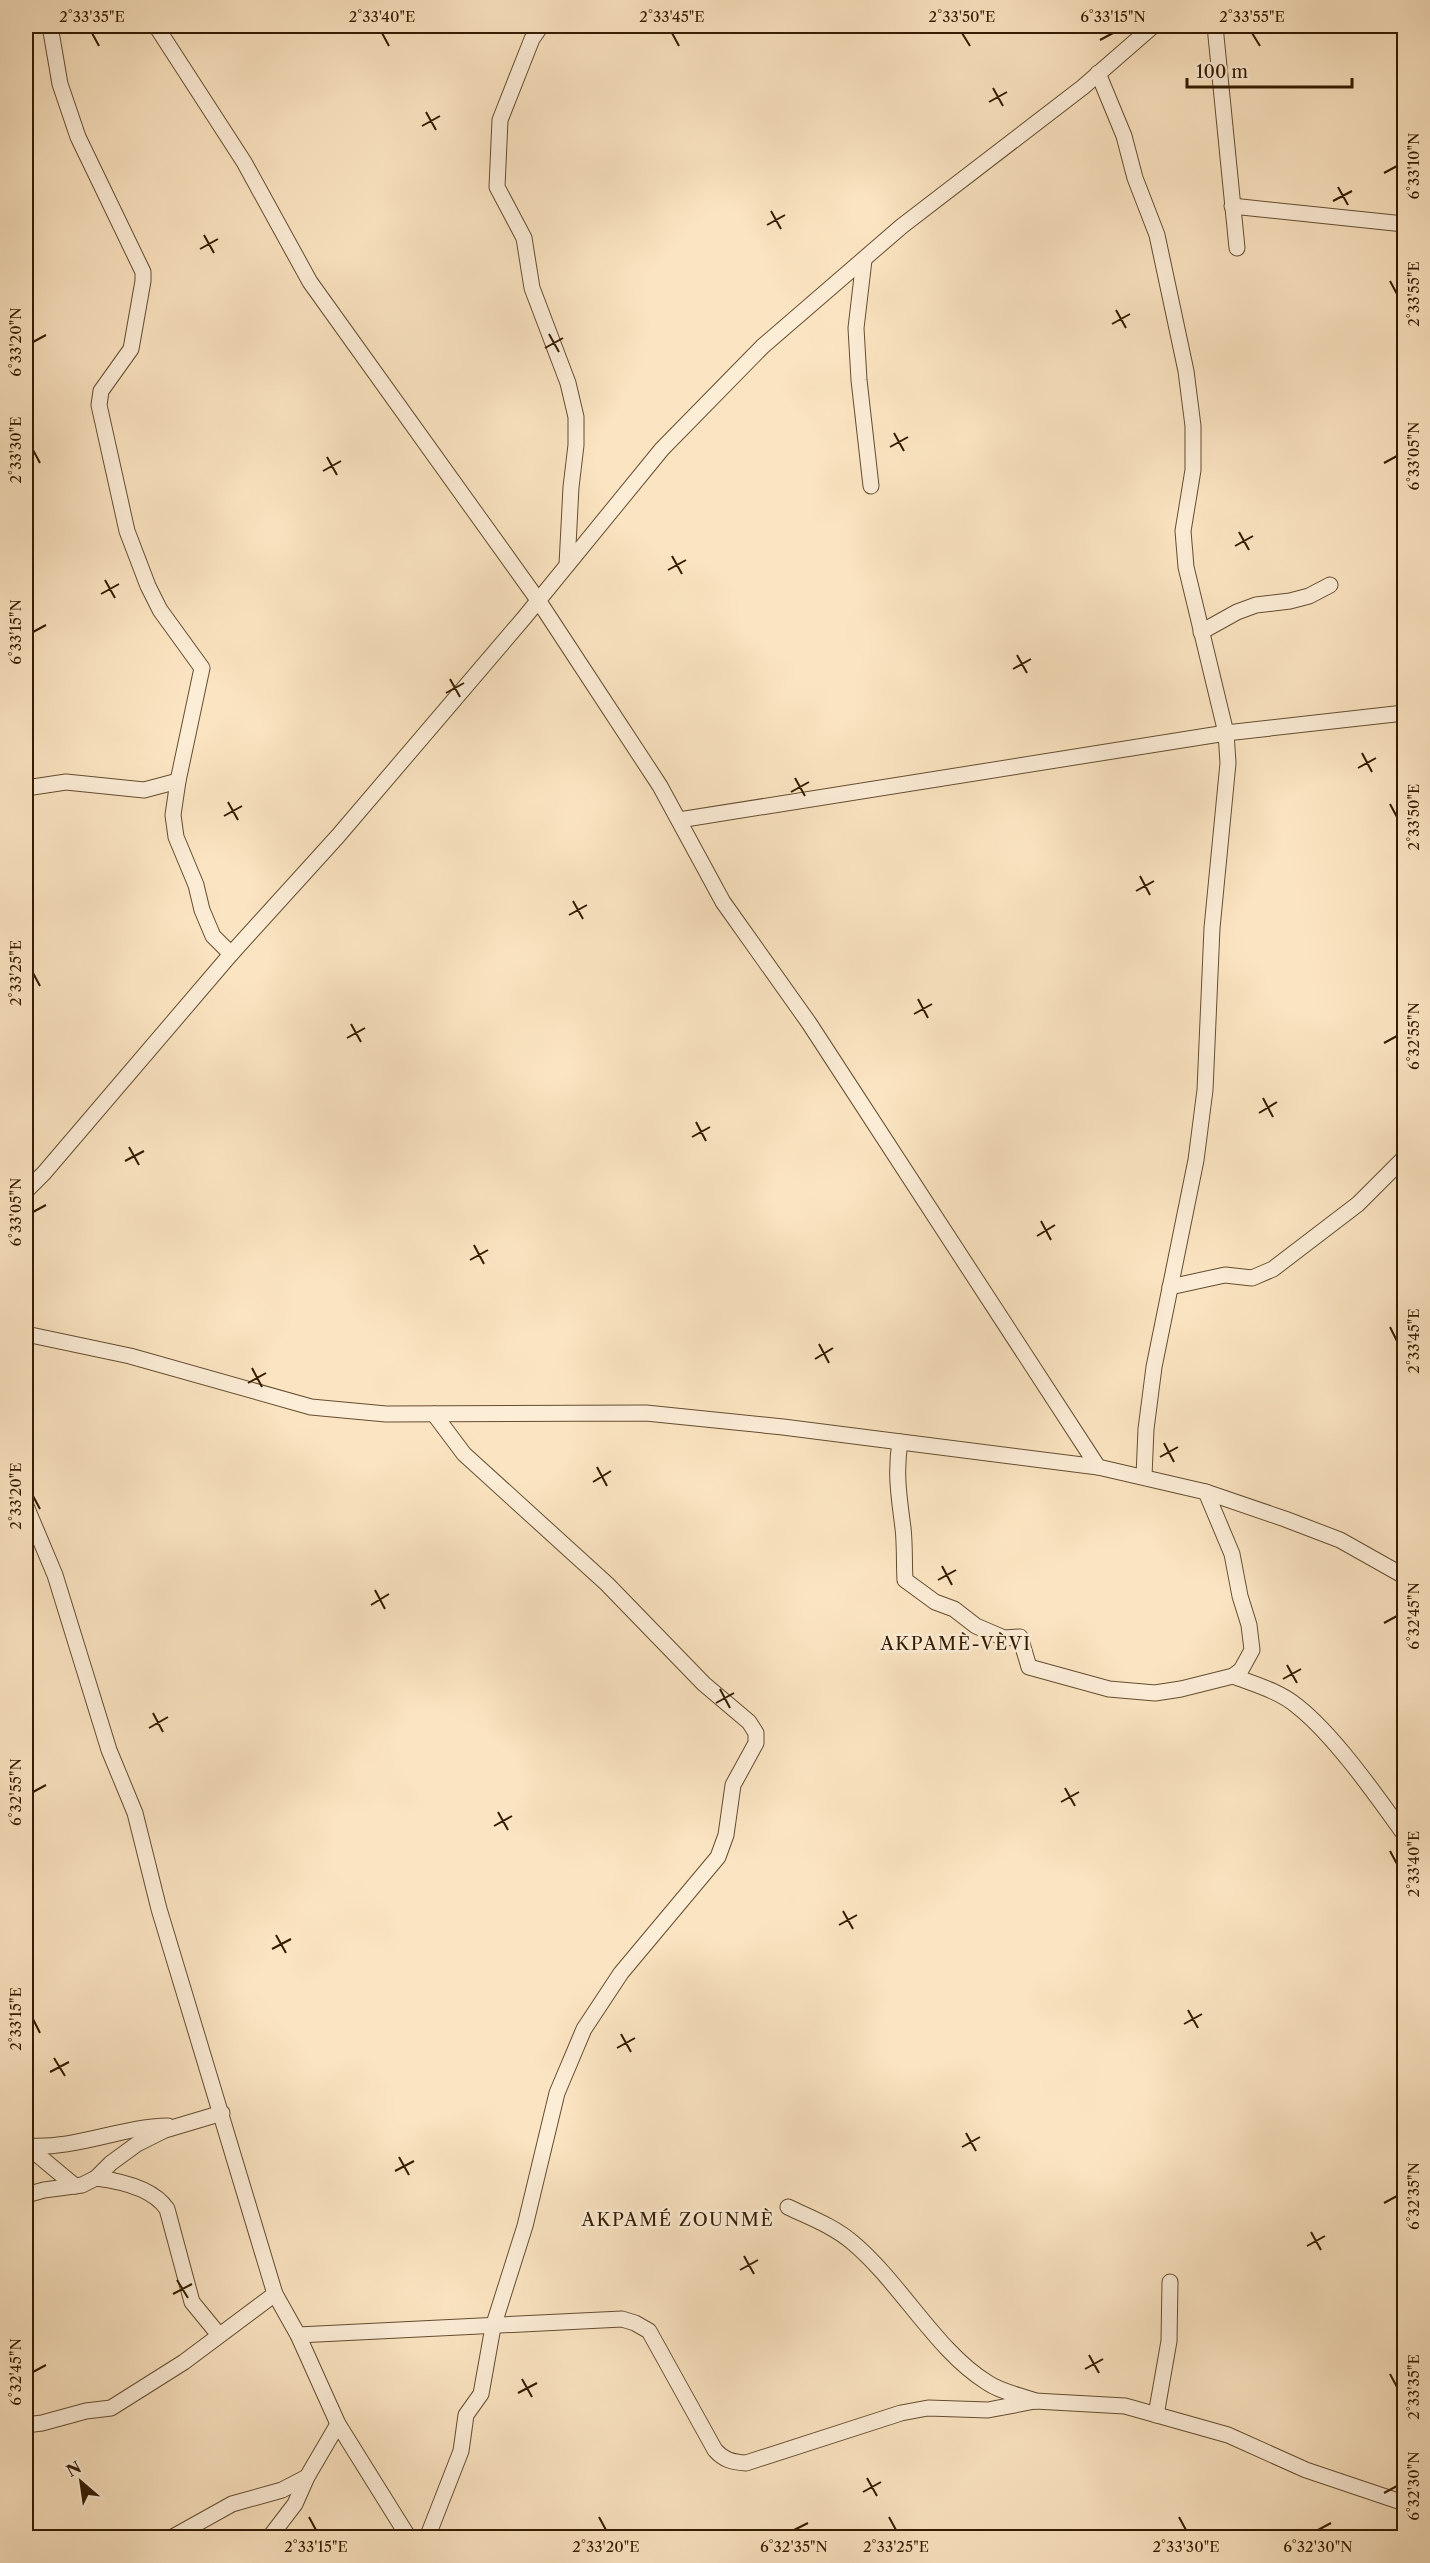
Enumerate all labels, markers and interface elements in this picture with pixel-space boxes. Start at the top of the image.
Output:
text: 2°33'35"E [59,7,125,26]
text: 2°33'40"E [349,7,415,26]
text: 2°33'45"E [639,7,705,26]
text: 2°33'50"E [929,7,995,26]
text: 6°33'15"N [1080,7,1146,26]
text: 2°33'55"E [1219,7,1285,26]
scale bar [1187,51,1352,89]
text: 100 m [1196,61,1248,83]
text: 6°33'10"N [1404,133,1423,199]
text: 2°33'55"E [1404,261,1423,327]
text: 6°33'20"N [6,307,25,377]
text: 2°33'30"E [6,416,25,484]
text: 6°33'05"N [1404,422,1423,490]
text: 6°33'15"N [6,599,25,665]
text: 2°33'50"E [1404,784,1423,850]
text: 2°33'25"E [6,940,25,1006]
text: 6°32'55"N [1404,1002,1423,1070]
text: 6°33'05"N [6,1178,25,1246]
text: 2°33'45"E [1404,1308,1423,1374]
text: 2°33'20"E [6,1462,25,1530]
text: 6°32'45"N [1404,1582,1423,1650]
district label: AKPAMÈ-VÈVI [879,1632,1032,1655]
text: 6°32'55"N [6,1758,25,1826]
text: 2°33'40"E [1404,1831,1423,1897]
text: 2°33'15"E [6,1987,25,2051]
text: 6°32'35"N [1404,2162,1423,2230]
district label: AKPAMÉ ZOUNMÈ [581,2208,774,2231]
text: 6°32'45"N [6,2338,25,2406]
text: 2°33'35"E [1404,2354,1423,2420]
text: 6°32'30"N [1404,2451,1423,2521]
north arrow [51,2452,111,2512]
text: N [63,2457,85,2481]
text: 2°33'15"E [284,2537,348,2556]
text: 2°33'20"E [572,2537,640,2556]
text: 6°32'35"N [760,2537,828,2556]
text: 2°33'25"E [863,2537,929,2556]
text: 2°33'30"E [1152,2537,1220,2556]
text: 6°32'30"N [1283,2537,1353,2556]

